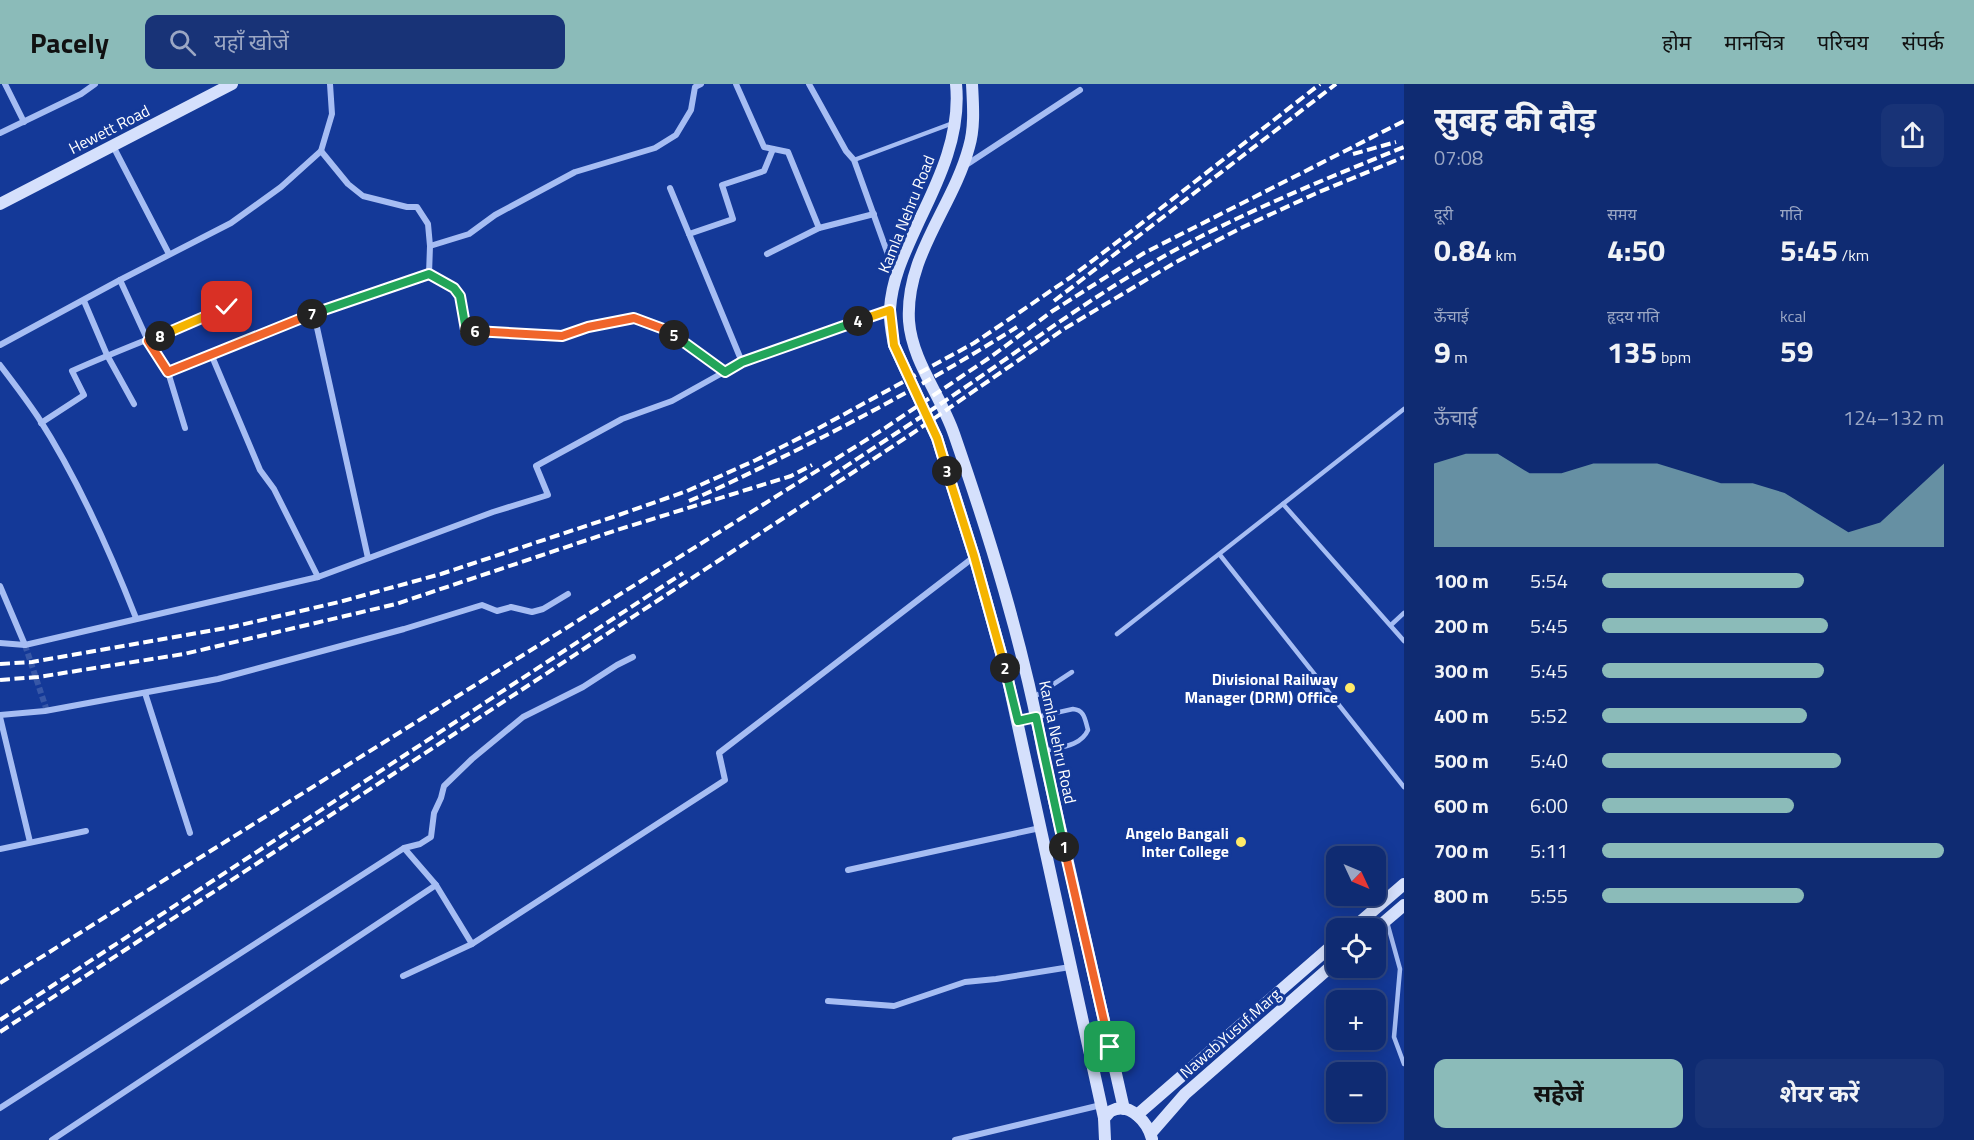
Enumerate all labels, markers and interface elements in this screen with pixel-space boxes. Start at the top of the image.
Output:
search box [145,15,565,69]
text: Pacely [30,21,109,64]
text: यहाँ खोजें [214,25,289,59]
icon: search [166,26,199,59]
text: होम [1662,26,1691,58]
text: मानचित्र [1724,26,1784,58]
text: परिचय [1817,26,1869,58]
text: संपर्क [1902,26,1944,58]
text: सुबह की दौड़ [1434,94,1596,144]
street label: Hewett Road [64,98,154,160]
button: share [1881,104,1944,167]
text: 07:08 [1434,142,1483,173]
street label: Kamla Nehru Road [871,151,941,277]
text: दूरी [1434,202,1453,226]
text: समय [1607,202,1637,226]
text: गति [1780,202,1802,226]
text: 0.84 [1434,227,1492,273]
text: 4:50 [1607,227,1665,273]
text: 5:45 [1780,227,1838,273]
text: km [1492,243,1517,267]
text: /km [1838,243,1869,267]
pin [201,281,252,332]
icon: check [210,290,243,323]
pin: 7 [297,299,327,329]
text: 7 [308,302,316,326]
text: ऊँचाई [1434,304,1469,328]
text: हृदय गति [1607,304,1659,328]
text: kcal [1780,304,1806,328]
pin: 4 [843,306,873,336]
text: 4 [854,309,862,333]
pin: 6 [460,316,490,346]
text: 6 [471,319,479,343]
pin: 5 [659,320,689,350]
pin: 8 [145,321,175,351]
text: 5 [670,323,678,347]
text: 8 [156,324,164,348]
text: 59 [1780,328,1814,374]
text: 9 [1434,329,1451,375]
text: 135 [1607,329,1657,375]
text: m [1451,345,1468,369]
text: bpm [1657,345,1691,369]
text: ऊँचाई [1434,402,1477,433]
text: 124–132 m [1843,402,1944,433]
pin: 3 [932,456,962,486]
text: 3 [943,459,951,483]
text: 100 m [1434,565,1489,596]
text: 5:54 [1530,565,1568,596]
text: 200 m [1434,610,1489,641]
text: 5:45 [1530,610,1568,641]
pin: 2 [990,653,1020,683]
text: 300 m [1434,655,1489,686]
text: 5:45 [1530,655,1568,686]
text: 2 [1001,656,1009,680]
place label: Divisional Railway Manager (DRM) Office [1184,667,1338,709]
street label: Kamla Nehru Road [1033,678,1083,806]
marker: Divisional Railway Manager (DRM) Office [1343,681,1357,695]
text: 400 m [1434,700,1489,731]
text: 5:52 [1530,700,1568,731]
text: 500 m [1434,745,1489,776]
text: 5:40 [1530,745,1568,776]
text: 600 m [1434,790,1489,821]
text: 6:00 [1530,790,1568,821]
place label: Angelo Bangali Inter College [1126,821,1229,863]
pin: 1 [1049,832,1079,862]
text: 1 [1060,835,1068,859]
marker: Angelo Bangali Inter College [1234,835,1248,849]
text: 700 m [1434,835,1489,866]
text: 5:11 [1530,835,1568,866]
north arrow [1326,846,1386,906]
map controls [1326,846,1386,1122]
text: 800 m [1434,880,1489,911]
text: 5:55 [1530,880,1568,911]
button: locate [1326,918,1386,978]
street label: Nawab Yusuf Marg [1174,982,1286,1084]
button: + [1326,990,1386,1050]
pin [1084,1021,1135,1072]
icon: arrive [1093,1030,1126,1063]
button: सहेजें [1434,1059,1683,1128]
button: शेयर करें [1695,1059,1944,1128]
button: − [1326,1062,1386,1122]

